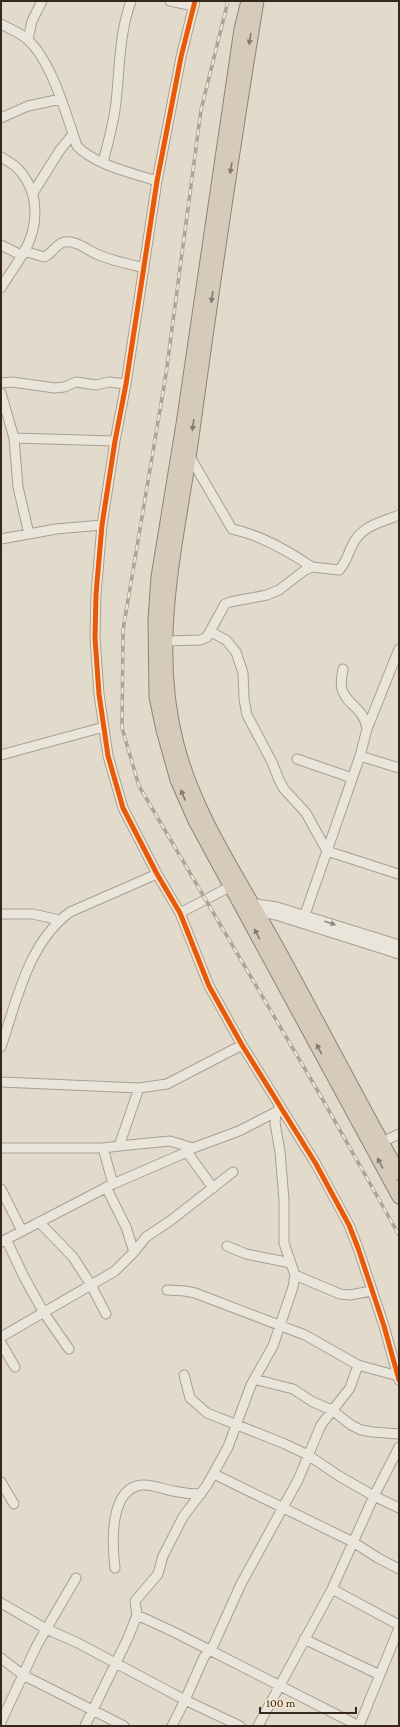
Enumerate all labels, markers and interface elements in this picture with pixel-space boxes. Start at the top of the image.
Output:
one-way arrow [247,33,253,46]
one-way arrow [228,162,234,174]
one-way arrow [209,291,215,303]
one-way arrow [190,419,196,431]
one-way arrow [180,788,186,800]
one-way arrow [324,920,336,926]
one-way arrow [253,929,260,940]
one-way arrow [315,1043,322,1055]
one-way arrow [377,1157,384,1169]
scale bar [260,1689,356,1715]
text: 100 m [266,1696,296,1710]

